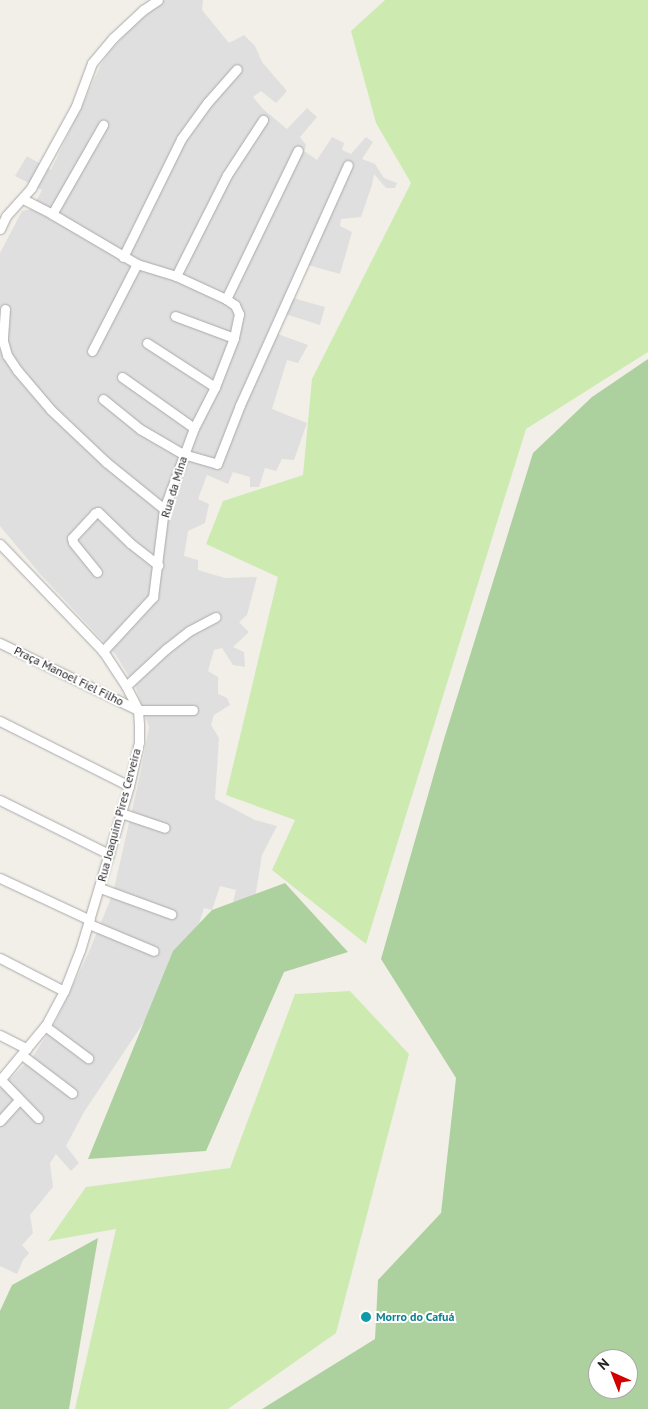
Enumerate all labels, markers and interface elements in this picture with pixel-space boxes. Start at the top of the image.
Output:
street label: Rua da Mina [158,455,190,519]
street label: Praça Manoel Fiel Filho [12,643,126,709]
street label: Rua Joaquim Pires Cerveira [94,747,144,883]
place label: Morro do Cafuá [376,1310,455,1324]
marker: Morro do Cafuá [360,1311,372,1323]
north arrow [588,1349,638,1399]
text: N [594,1354,613,1374]

